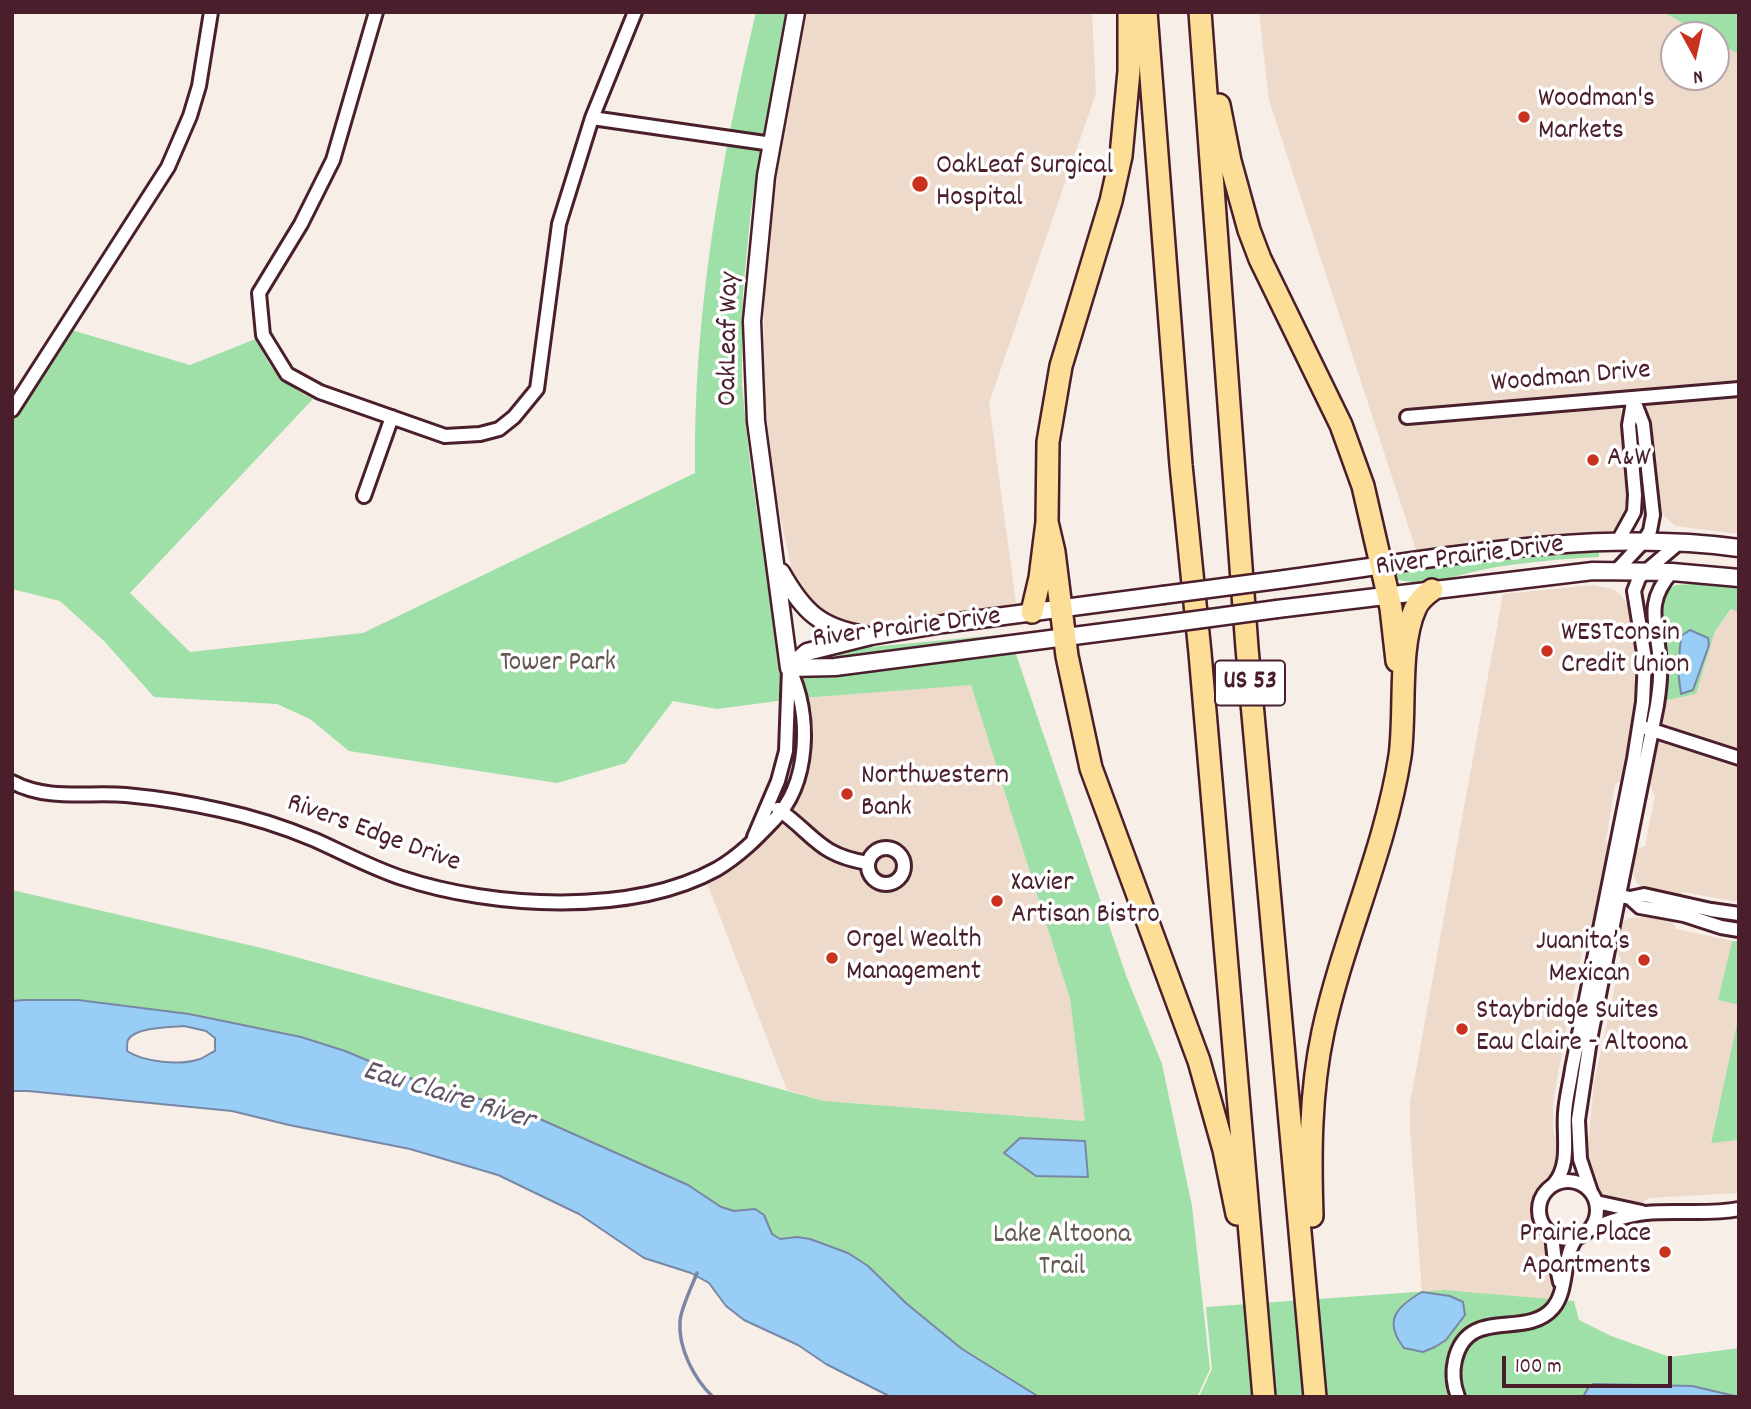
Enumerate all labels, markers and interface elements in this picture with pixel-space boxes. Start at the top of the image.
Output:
north arrow [1660,21,1730,91]
text: N [1691,61,1704,89]
place label: Woodman's Markets [1538,84,1655,150]
marker: Woodman's Markets [1516,109,1532,125]
place label: OakLeaf Surgical Hospital [936,151,1113,217]
marker: OakLeaf Surgical Hospital [910,174,930,194]
street label: OakLeaf Way [713,272,749,406]
street label: Woodman Drive [1490,355,1652,403]
place label: A&W [1607,443,1651,477]
marker: A&W [1585,452,1601,468]
street label: River Prairie Drive [1374,530,1566,586]
street label: River Prairie Drive [811,602,1003,658]
place label: WESTconsin Credit Union [1561,618,1689,684]
marker: WESTconsin Credit Union [1539,643,1555,659]
park label: Tower Park [500,648,616,682]
road number: US 53 [1215,660,1285,706]
place label: Northwestern Bank [861,761,1009,827]
marker: Northwestern Bank [839,786,855,802]
street label: Rivers Edge Drive [282,788,464,882]
place label: Xavier Artisan Bistro [1011,868,1160,934]
marker: Xavier Artisan Bistro [989,893,1005,909]
place label: Orgel Wealth Management [846,925,981,991]
place label: Juanita’s Mexican [1536,927,1630,993]
marker: Orgel Wealth Management [824,950,840,966]
marker: Juanita’s Mexican [1636,952,1652,968]
place label: Staybridge Suites Eau Claire - Altoona [1476,996,1687,1062]
marker: Staybridge Suites Eau Claire - Altoona [1454,1021,1470,1037]
water label: Eau Claire River [358,1055,538,1141]
place label: Prairie Place Apartments [1519,1219,1651,1285]
park label: Lake Altoona Trail [993,1220,1131,1286]
marker: Prairie Place Apartments [1657,1244,1673,1260]
scale bar [1506,1342,1676,1386]
text: 100 m [1515,1353,1562,1383]

